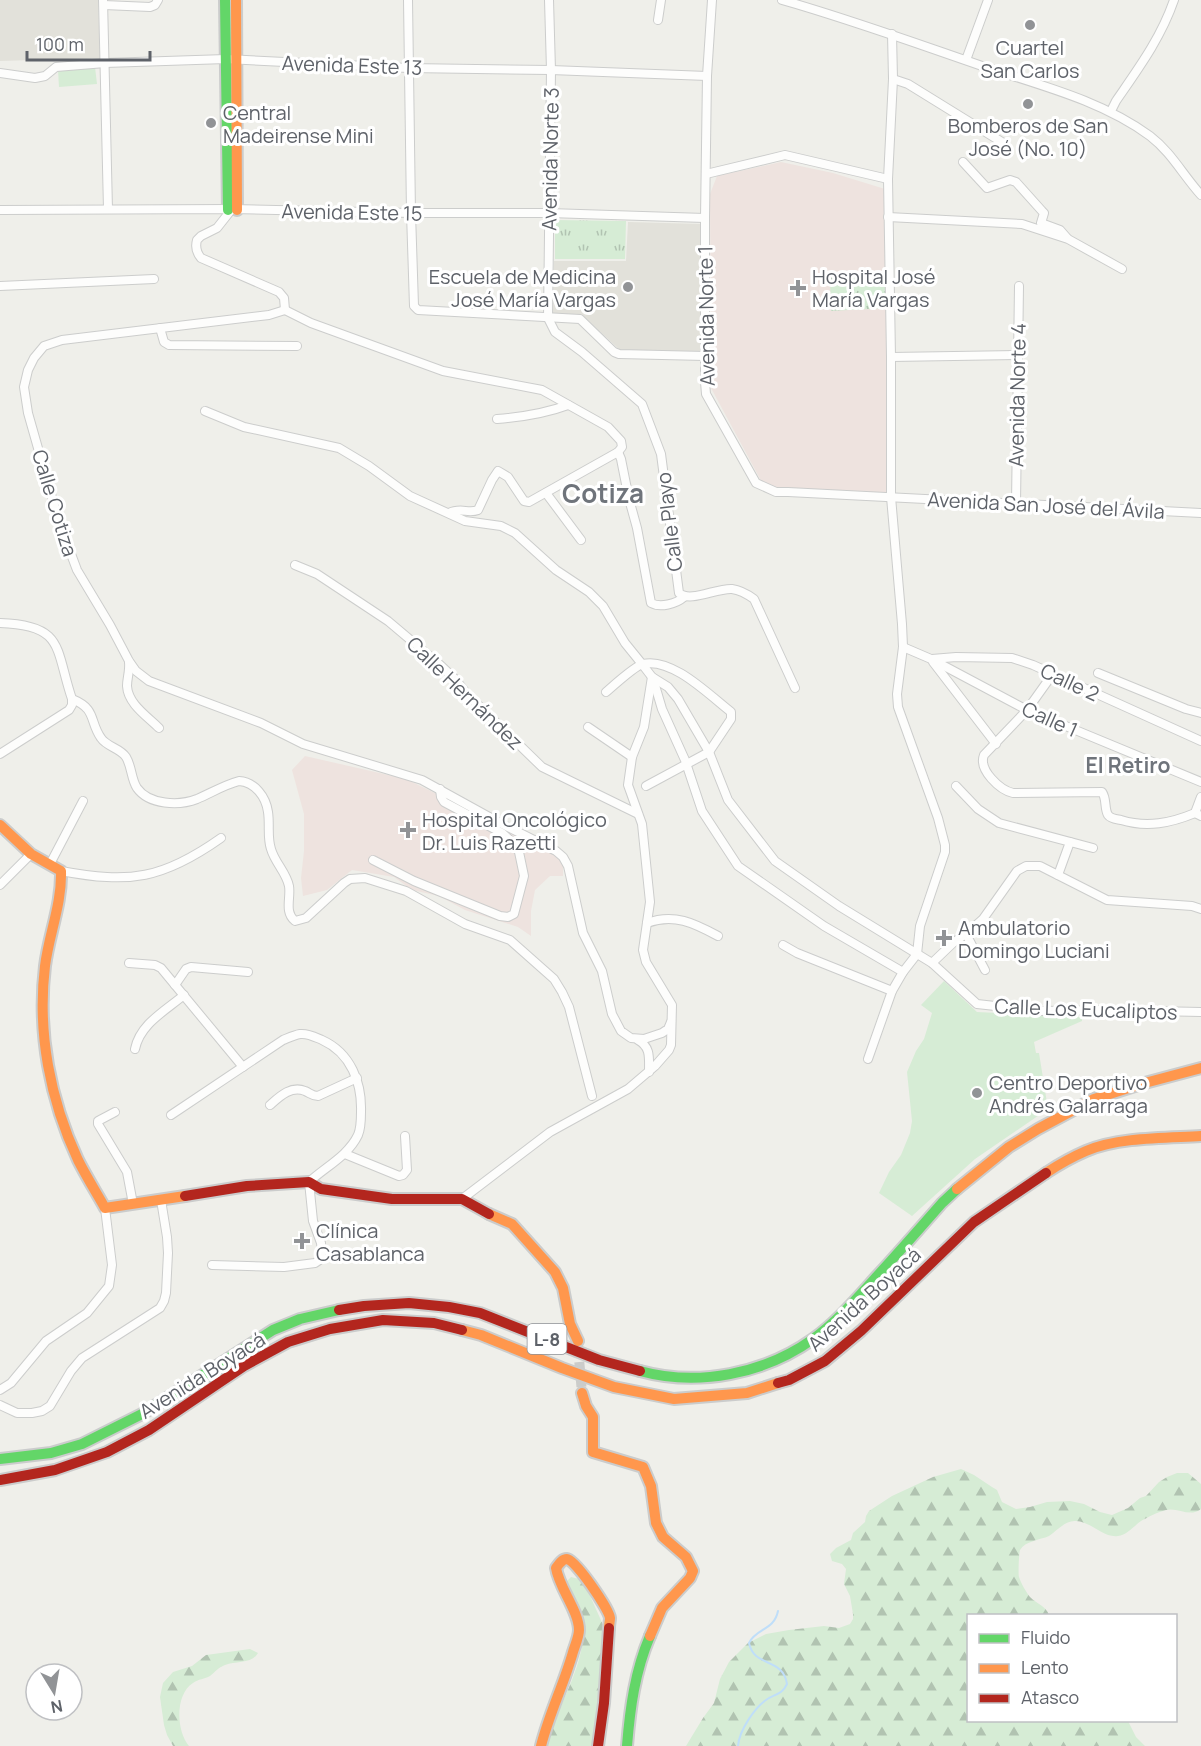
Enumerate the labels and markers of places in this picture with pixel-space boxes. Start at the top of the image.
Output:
marker: Cuartel San Carlos [1023,18,1037,32]
place label: Cuartel San Carlos [981,34,1079,84]
marker: Bomberos de San José (No. 10) [1021,97,1035,111]
place label: Central Madeirense Mini [223,99,374,149]
place label: Bomberos de San José (No. 10) [948,112,1108,162]
marker: Central Madeirense Mini [204,116,218,130]
place label: Escuela de Medicina José María Vargas [429,263,616,313]
place label: Hospital José María Vargas [812,263,935,313]
marker: Hospital José María Vargas [789,279,807,297]
marker: Escuela de Medicina José María Vargas [621,280,635,294]
place label: Hospital Oncológico Dr. Luis Razetti [422,806,607,856]
marker: Hospital Oncológico Dr. Luis Razetti [399,821,417,839]
place label: Ambulatorio Domingo Luciani [958,914,1110,964]
marker: Ambulatorio Domingo Luciani [935,929,953,947]
place label: Centro Deportivo Andrés Galarraga [989,1069,1148,1119]
marker: Centro Deportivo Andrés Galarraga [970,1086,984,1100]
place label: Clínica Casablanca [316,1217,425,1267]
marker: Clínica Casablanca [293,1232,311,1250]

